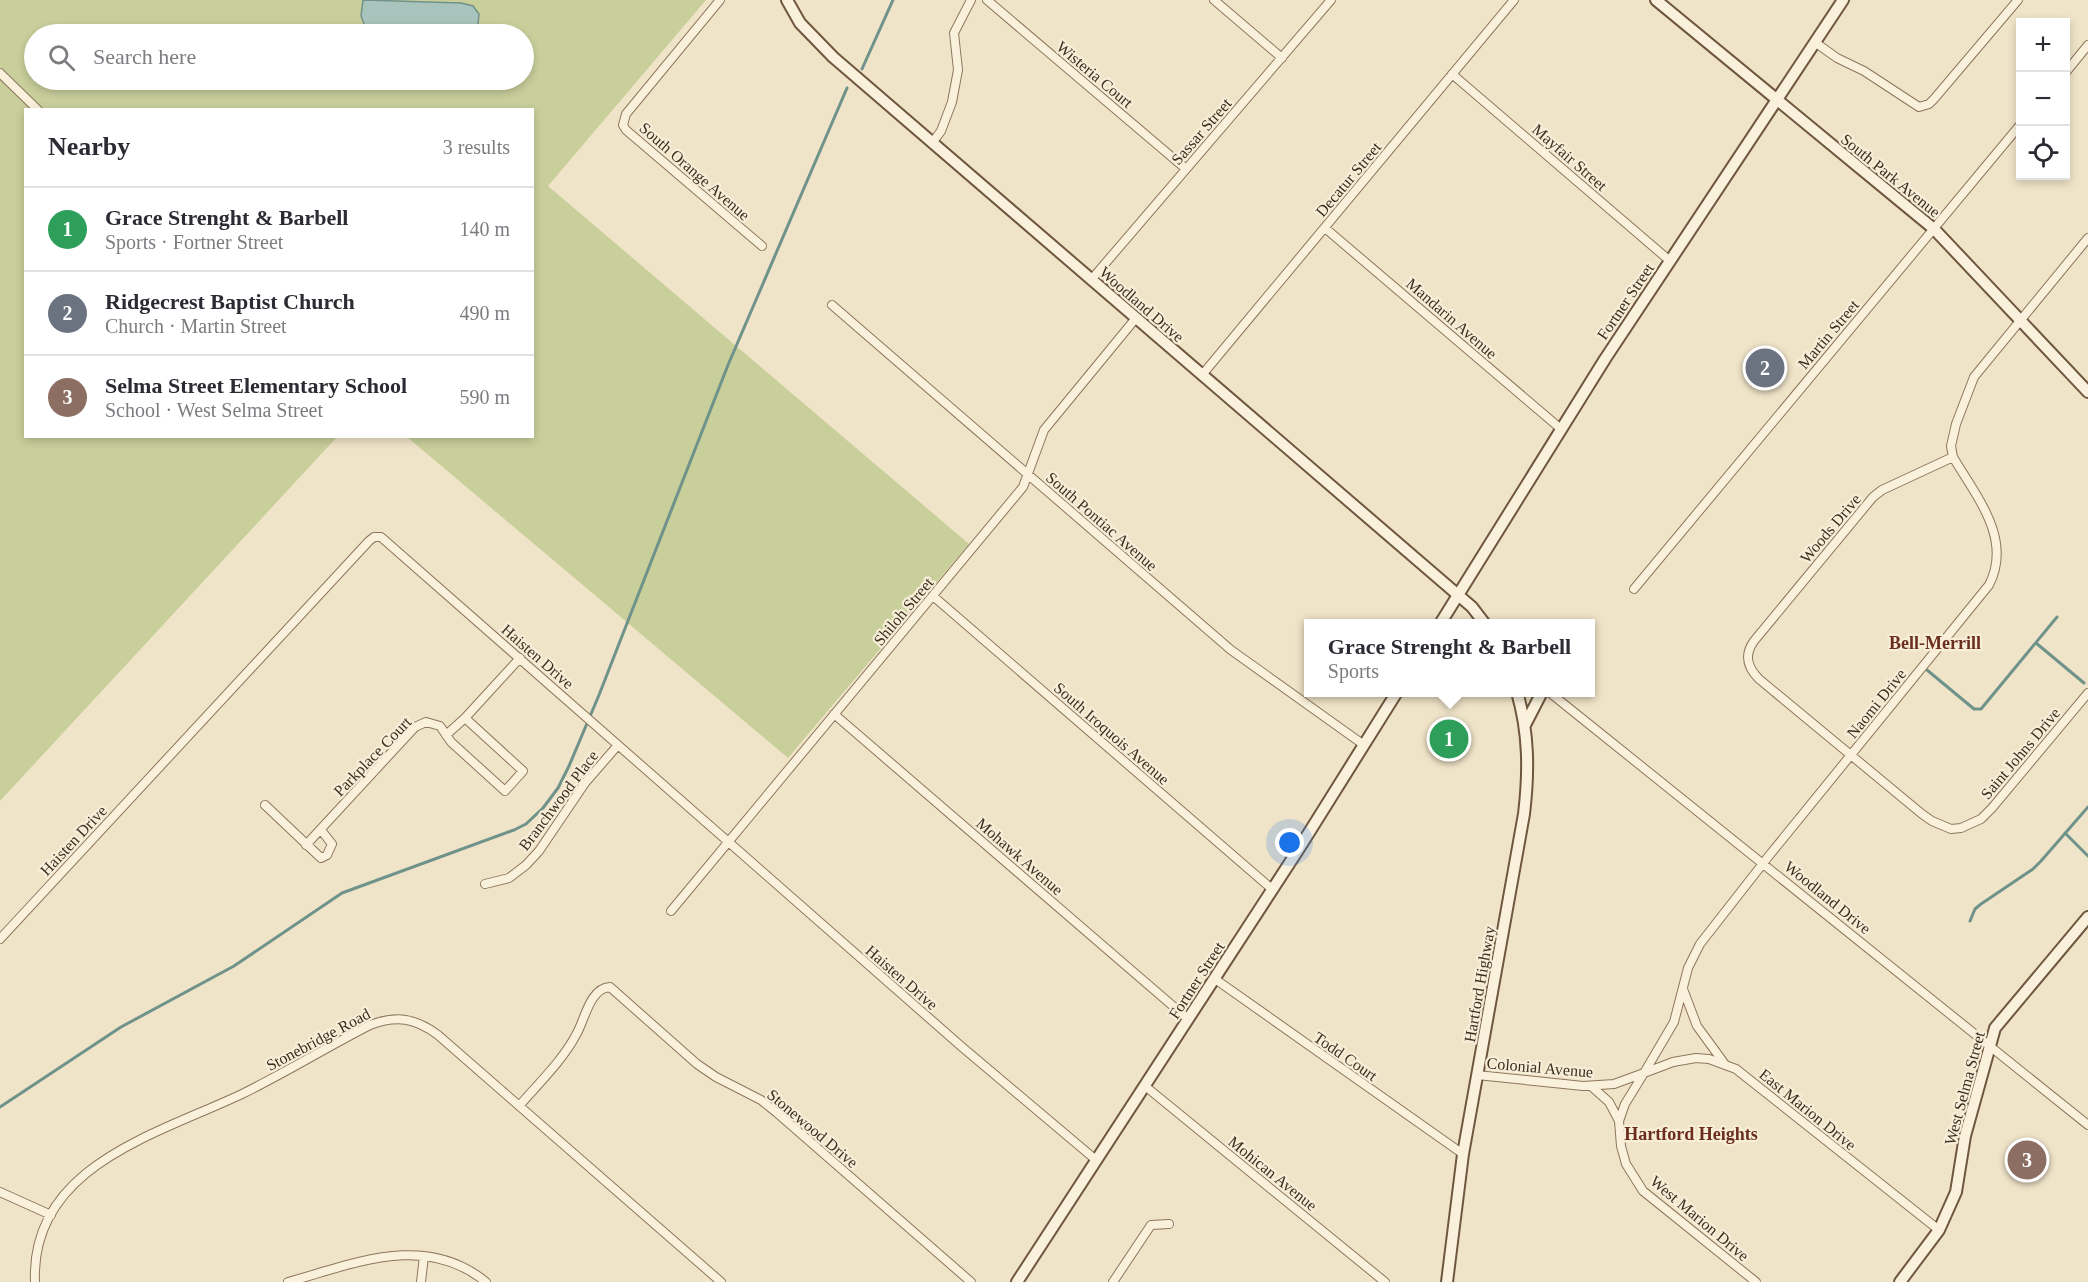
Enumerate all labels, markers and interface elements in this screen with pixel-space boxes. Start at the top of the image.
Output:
map controls [2016,18,2070,180]
button: + [2016,18,2070,72]
search box [24,24,534,90]
street label: Wisteria Court [1053,38,1137,111]
icon: search [45,41,78,74]
text: Search here [93,44,196,69]
button: − [2016,72,2070,126]
street label: Sassar Street [1168,94,1235,168]
street label: South Orange Avenue [636,119,753,225]
street label: Mayfair Street [1528,121,1611,195]
button: locate [2016,126,2070,180]
street label: South Park Avenue [1838,130,1944,220]
text: Nearby [48,132,130,161]
text: 3 results [443,136,510,158]
street label: Decatur Street [1312,138,1385,220]
text: Grace Strenght & Barbell [105,205,348,230]
text: 1 [63,218,73,240]
text: 140 m [459,218,510,240]
text: Sports · Fortner Street [105,231,283,253]
street label: Fortner Street [1594,259,1657,343]
street label: Woodland Drive [1096,263,1187,345]
street label: Mandarin Avenue [1403,275,1500,362]
text: Ridgecrest Baptist Church [105,289,355,314]
street label: Martin Street [1795,296,1863,372]
text: 2 [63,302,73,324]
text: 490 m [459,302,510,324]
text: Church · Martin Street [105,315,287,337]
pin: 2 [1746,346,1784,391]
text: Selma Street Elementary School [105,373,407,398]
text: 3 [63,386,73,408]
text: 590 m [459,386,510,408]
text: School · West Selma Street [105,399,323,421]
street label: South Pontiac Avenue [1043,469,1160,574]
street label: Woods Drive [1797,490,1864,566]
street label: Shiloh Street [870,574,937,649]
popup [1304,619,1595,697]
street label: Haisten Drive [498,621,577,692]
district label: Bell-Merrill [1889,633,1981,653]
text: Grace Strenght & Barbell [1328,634,1571,659]
text: Sports [1328,660,1379,682]
street label: Naomi Drive [1843,665,1909,741]
street label: South Iroquois Avenue [1050,679,1172,789]
street label: Saint Johns Drive [1977,704,2063,802]
street label: Parkplace Court [330,713,416,800]
pin: 1 [1430,716,1468,762]
street label: Branchwood Place [515,747,601,853]
street label: Haisten Drive [37,802,110,879]
street label: Mohawk Avenue [973,814,1066,898]
your location [1275,828,1304,857]
street label: Woodland Drive [1781,857,1874,937]
street label: Hartford Highway [1461,925,1499,1044]
street label: Fortner Street [1165,938,1228,1022]
street label: Haisten Drive [862,942,941,1013]
street label: Stonebridge Road [263,1005,374,1075]
street label: Todd Court [1311,1028,1381,1085]
street label: West Selma Street [1941,1029,1988,1147]
street label: Colonial Avenue [1486,1054,1594,1081]
street label: East Marion Drive [1756,1065,1859,1153]
street label: Stonewood Drive [764,1086,861,1171]
district label: Hartford Heights [1624,1124,1758,1144]
street label: Mohican Avenue [1225,1133,1320,1214]
pin: 3 [2008,1138,2046,1182]
street label: West Marion Drive [1647,1172,1752,1264]

